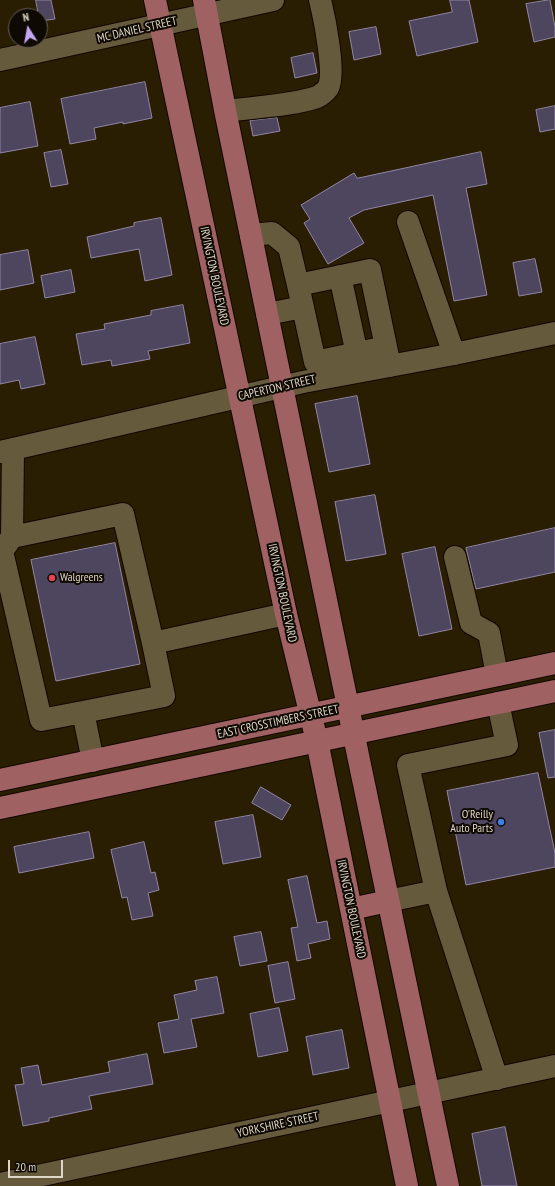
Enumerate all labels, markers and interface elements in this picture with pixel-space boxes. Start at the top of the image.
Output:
north arrow [8,8,48,48]
text: N [22,10,30,25]
street label: MC DANIEL STREET [96,14,178,46]
street label: IRVINGTON BOULEVARD [196,225,232,327]
street label: CAPERTON STREET [237,372,317,404]
street label: IRVINGTON BOULEVARD [264,542,300,644]
place label: Walgreens [60,571,103,585]
marker: Walgreens [47,573,57,583]
street label: EAST CROSSTIMBERS STREET [216,702,340,742]
place label: O'Reilly Auto Parts [450,808,493,836]
marker: O'Reilly Auto Parts [496,817,506,827]
street label: IRVINGTON BOULEVARD [333,858,369,960]
street label: YORKSHIRE STREET [236,1109,320,1141]
scale bar [10,1152,65,1178]
text: 20 m [15,1159,36,1174]

